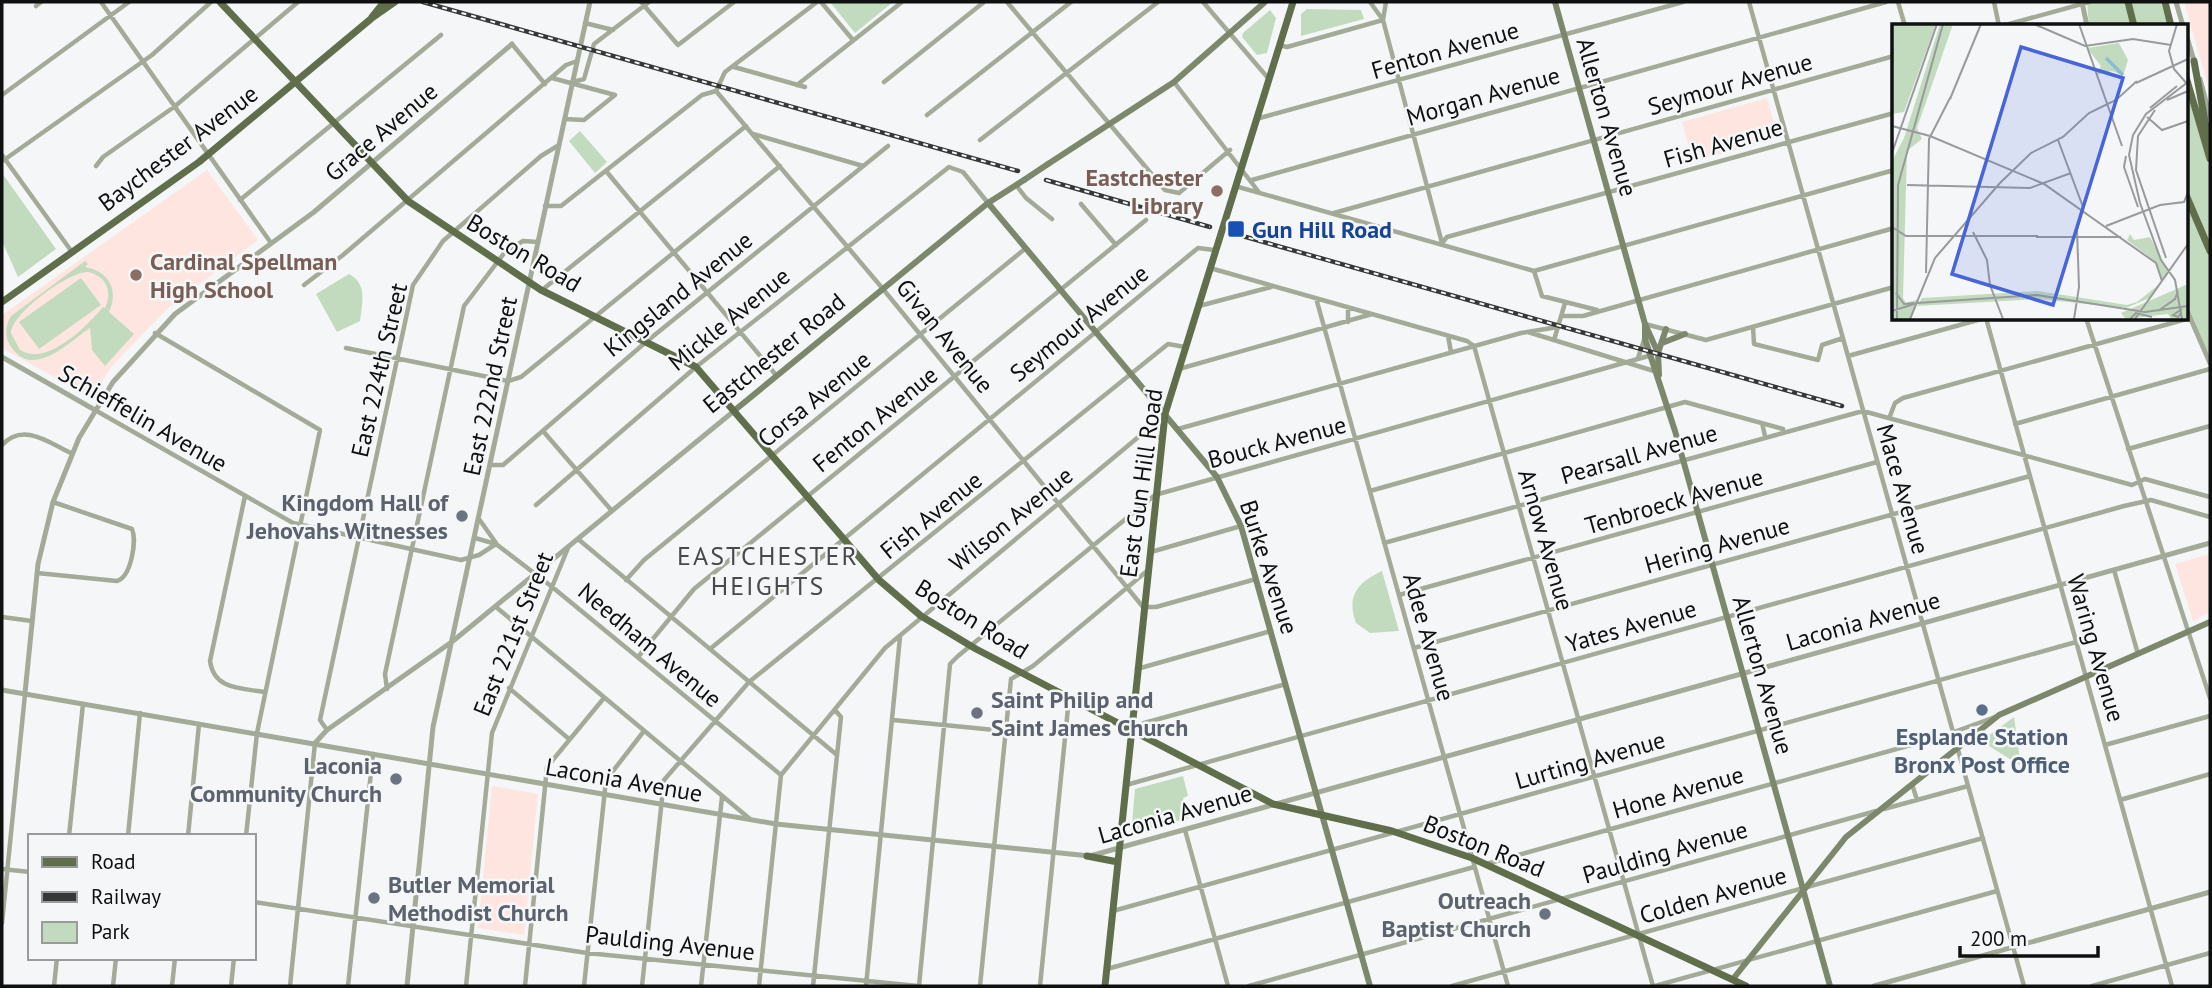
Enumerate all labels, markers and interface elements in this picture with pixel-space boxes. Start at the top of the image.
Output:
street label: Fenton Avenue [1368,14,1522,86]
inset map [1892,24,2188,320]
street label: Allerton Avenue [1570,34,1644,200]
street label: Seymour Avenue [1644,46,1816,122]
street label: Morgan Avenue [1403,59,1563,133]
street label: Grace Avenue [318,76,444,188]
street label: Baychester Avenue [92,78,264,218]
street label: Fish Avenue [1660,111,1786,175]
place label: Eastchester Library [1086,162,1204,221]
marker: Eastchester Library [1209,183,1225,199]
street label: Boston Road [461,207,587,299]
place label: Gun Hill Road [1252,214,1392,245]
marker: Gun Hill Road [1226,219,1246,239]
street label: Kingsland Avenue [597,224,759,364]
place label: Cardinal Spellman High School [150,246,337,305]
street label: Seymour Avenue [1003,258,1155,388]
street label: Mickle Avenue [662,261,796,377]
marker: Cardinal Spellman High School [128,267,144,283]
street label: Givan Avenue [889,273,1001,399]
street label: East 224th Street [344,280,414,460]
street label: Eastchester Road [696,286,852,420]
street label: East 222nd Street [456,294,524,478]
street label: Corsa Avenue [751,344,877,454]
street label: Schieffelin Avenue [53,357,233,479]
street label: Fenton Avenue [806,359,944,479]
street label: East Gun Hill Road [1112,387,1170,579]
street label: Bouck Avenue [1204,409,1350,475]
street label: Pearsall Avenue [1557,417,1721,491]
street label: Mace Avenue [1870,420,1936,558]
street label: Wilson Avenue [943,460,1079,578]
street label: Tenbroeck Avenue [1581,461,1767,541]
street label: Fish Avenue [874,464,988,566]
street label: Arnow Avenue [1511,466,1581,614]
place label: Kingdom Hall of Jehovahs Witnesses [246,487,449,546]
street label: Burke Avenue [1233,496,1305,638]
marker: Kingdom Hall of Jehovahs Witnesses [454,508,470,524]
street label: Hering Avenue [1641,509,1793,581]
district label: EASTCHESTER HEIGHTS [677,539,859,602]
street label: East 221st Street [466,547,560,721]
street label: Adee Avenue [1396,569,1462,705]
street label: Waring Avenue [2060,571,2132,725]
street label: Boston Road [909,572,1035,666]
street label: Needham Avenue [572,576,728,714]
street label: Laconia Avenue [1782,584,1944,658]
street label: Allerton Avenue [1726,592,1800,758]
street label: Yates Avenue [1562,593,1700,659]
place label: Saint Philip and Saint James Church [991,684,1188,743]
marker: Esplande Station Bronx Post Office [1974,702,1990,718]
marker: Saint Philip and Saint James Church [969,705,985,721]
place label: Esplande Station Bronx Post Office [1894,721,2070,780]
street label: Lurting Avenue [1511,724,1669,796]
place label: Laconia Community Church [190,750,382,809]
street label: Laconia Avenue [543,751,705,809]
street label: Hone Avenue [1609,759,1747,825]
marker: Laconia Community Church [388,771,404,787]
street label: Laconia Avenue [1094,777,1256,851]
street label: Boston Road [1419,808,1549,884]
street label: Paulding Avenue [1579,814,1751,890]
legend [28,834,256,960]
text: Road [91,848,135,875]
street label: Colden Avenue [1636,859,1790,931]
place label: Butler Memorial Methodist Church [388,869,569,928]
text: Railway [91,883,161,910]
place label: Outreach Baptist Church [1382,885,1531,944]
marker: Butler Memorial Methodist Church [366,890,382,906]
marker: Outreach Baptist Church [1537,906,1553,922]
scale bar [1960,914,2098,958]
text: Park [91,918,130,945]
street label: Paulding Avenue [584,919,756,967]
text: 200 m [1970,925,2027,952]

